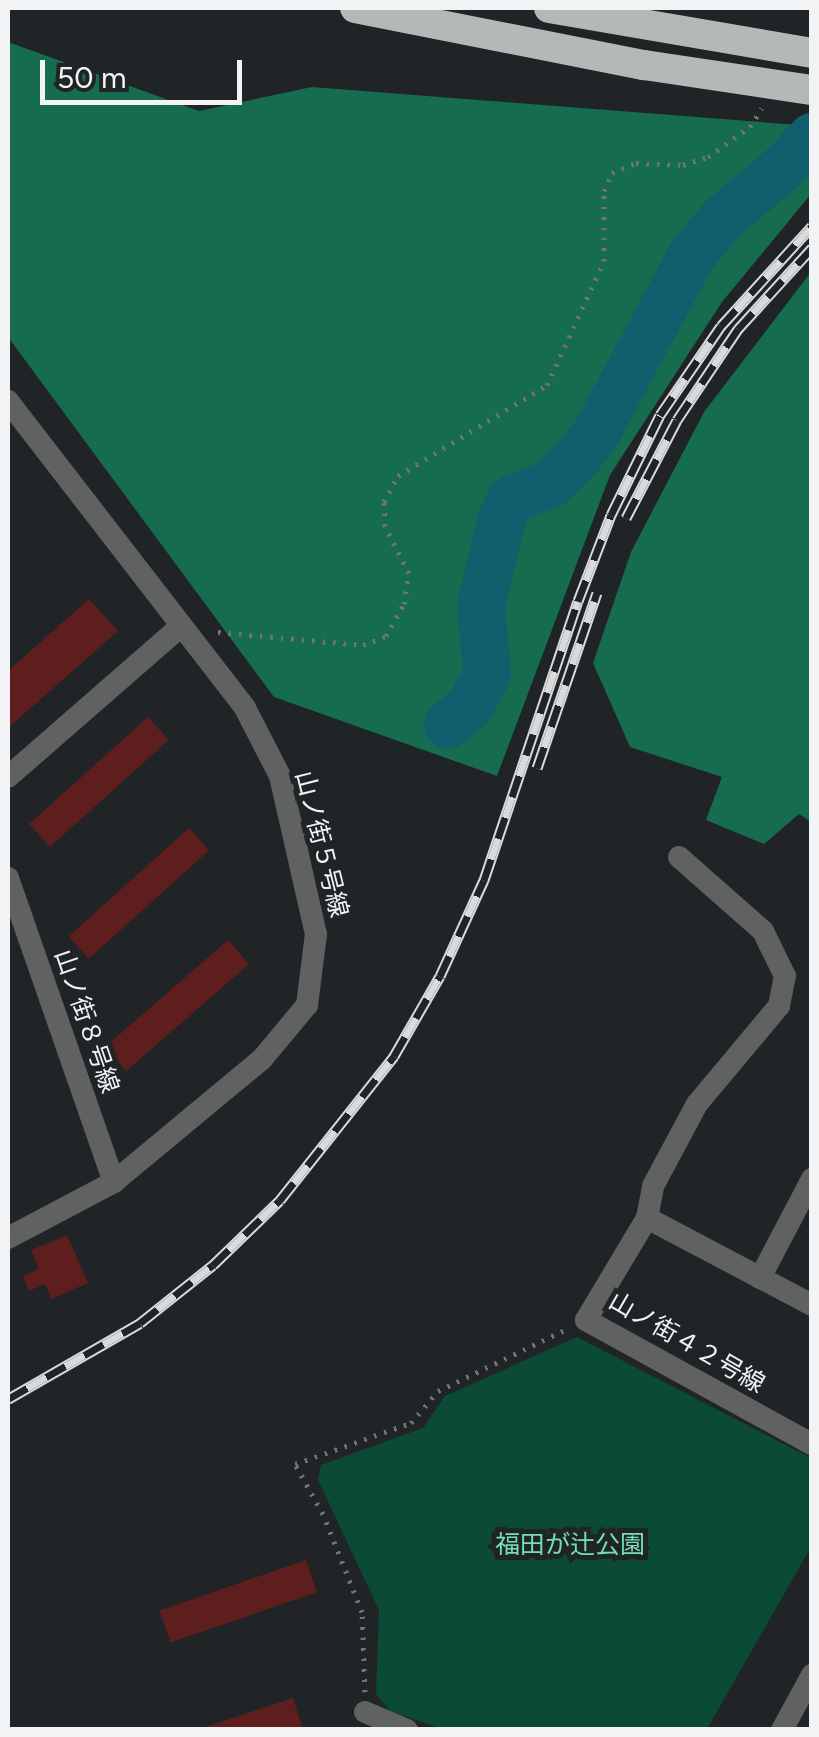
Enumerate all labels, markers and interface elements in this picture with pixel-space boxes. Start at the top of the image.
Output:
scale bar [45,40,248,102]
text: 50 m [57,59,126,96]
street label: 山ノ街５号線 [289,768,355,920]
street label: 山ノ街８号線 [48,945,126,1097]
street label: 山ノ街４２号線 [604,1285,770,1399]
park label: 福田が辻公園 [495,1529,645,1559]

